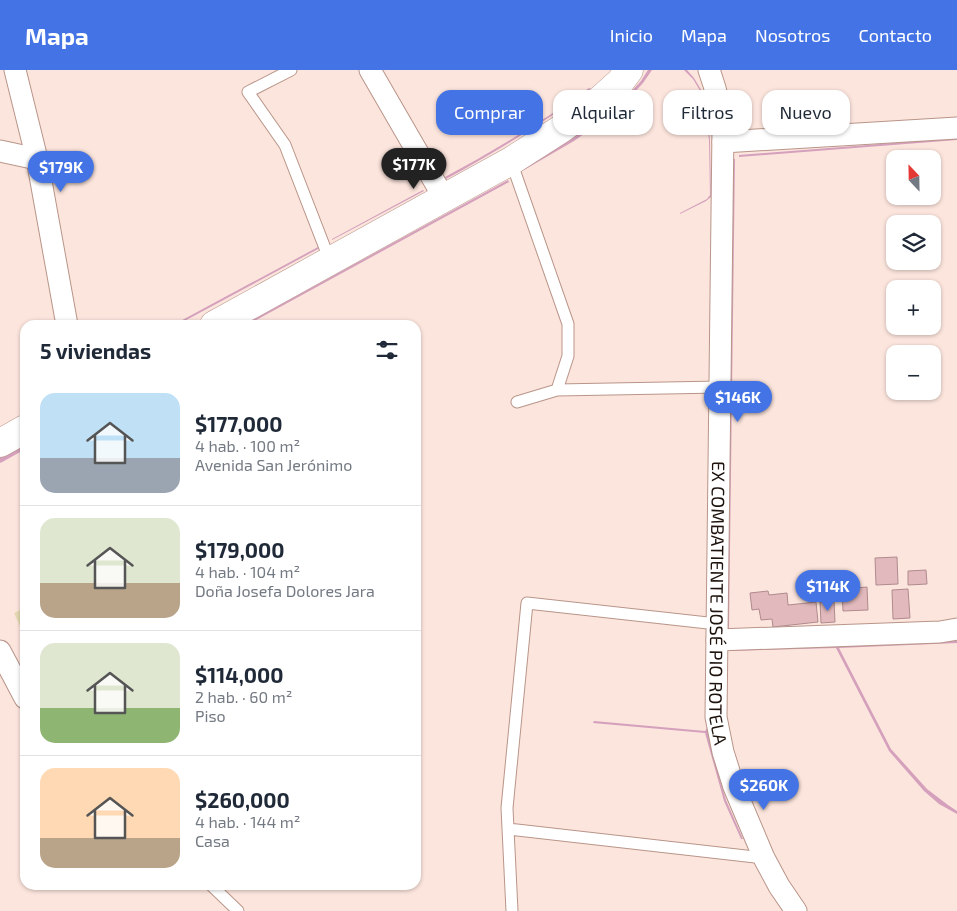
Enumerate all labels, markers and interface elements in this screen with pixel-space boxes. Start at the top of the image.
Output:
text: Mapa [25,21,89,50]
text: Inicio [610,24,653,46]
text: Mapa [681,24,727,46]
text: Nosotros [755,24,830,46]
text: Contacto [858,24,932,46]
chip: Comprar [436,90,543,135]
chip: Alquilar [553,90,653,135]
chip: Filtros [663,90,752,135]
chip: Nuevo [762,90,850,135]
pin: $177K [379,148,449,190]
pin: $179K [26,150,96,193]
north arrow [886,150,941,205]
map controls [886,150,941,400]
text: $177K [392,154,436,173]
text: $179K [39,157,83,176]
button: layers [886,215,941,270]
button: + [886,280,941,335]
icon: filters [373,336,401,364]
text: 5 viviendas [40,338,151,363]
button: − [886,345,941,400]
pin: $146K [703,380,773,423]
text: $146K [715,387,761,406]
text: $177,000 [195,411,282,436]
icon: home [80,413,140,473]
text: 4 hab. · 100 m² [195,436,300,455]
text: Avenida San Jerónimo [195,455,352,474]
street label: EX COMBATIENTE JOSÉ PIO ROTELA [705,461,732,748]
text: $179,000 [195,537,285,562]
icon: home [80,538,140,598]
text: 4 hab. · 104 m² [195,562,300,581]
pin: $114K [793,570,863,612]
text: $114K [806,576,850,595]
text: Doña Josefa Dolores Jara [195,581,375,600]
text: $114,000 [195,662,284,687]
icon: home [80,663,140,723]
text: 2 hab. · 60 m² [195,687,292,706]
text: Piso [195,706,226,725]
pin: $260K [729,768,799,811]
text: $260K [740,775,788,794]
text: $260,000 [195,787,290,812]
icon: home [80,788,140,848]
text: 4 hab. · 144 m² [195,812,300,831]
text: Casa [195,831,230,850]

